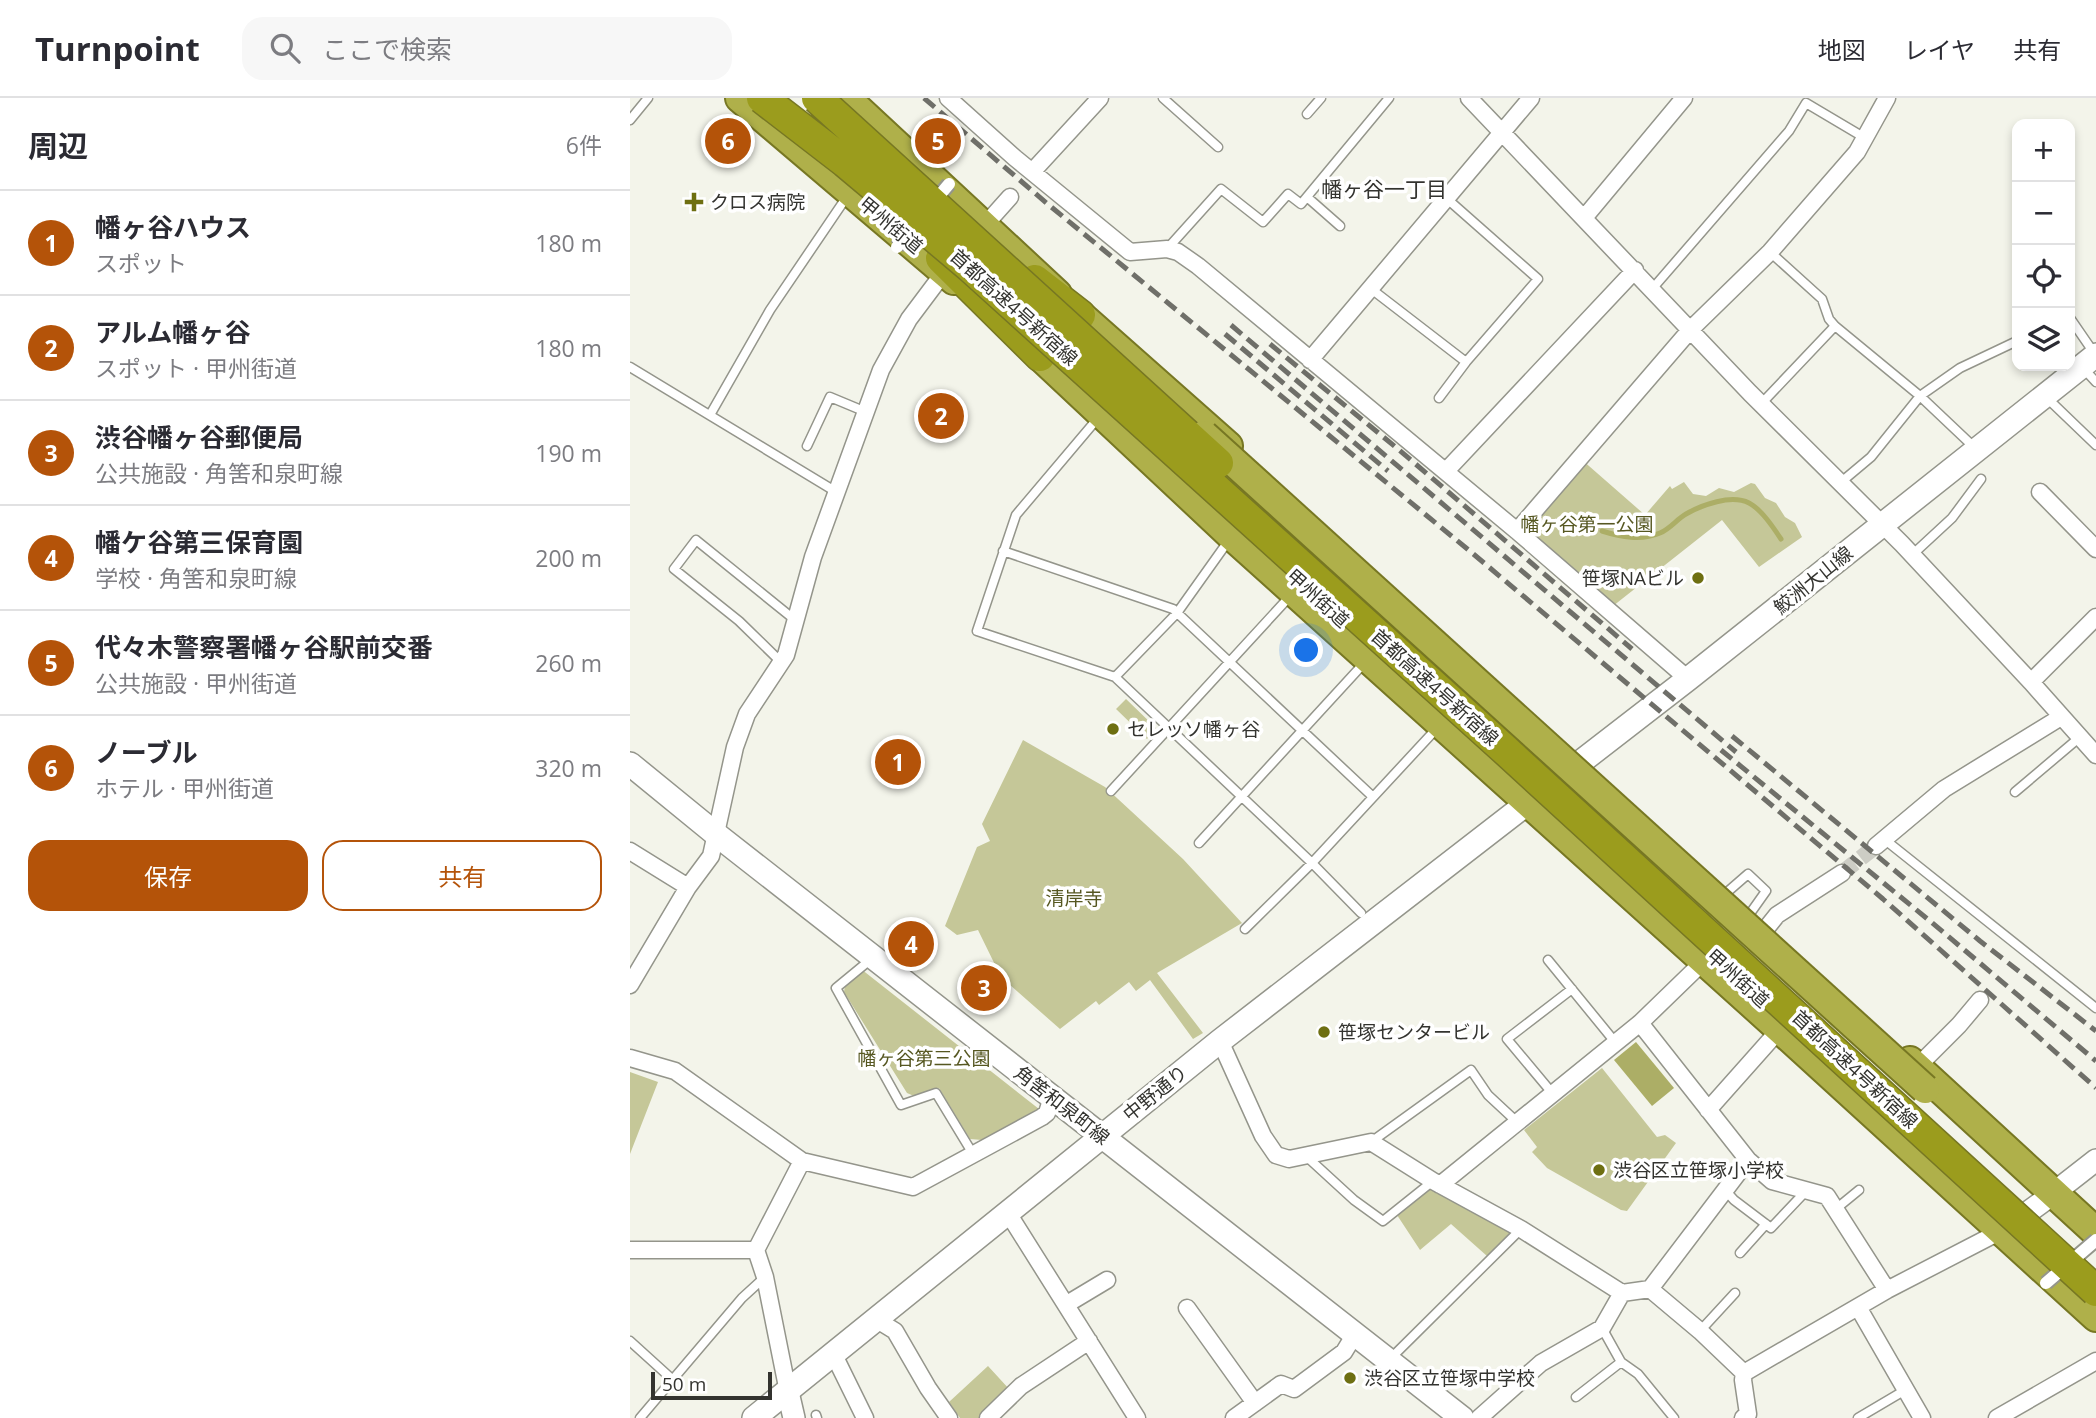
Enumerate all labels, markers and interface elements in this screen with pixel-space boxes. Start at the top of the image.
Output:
search box [242,17,732,80]
text: Turnpoint [35,26,200,71]
icon: search [266,29,304,67]
text: ここで検索 [322,31,452,67]
text: 地図 [1818,33,1866,66]
text: レイヤ [1904,33,1975,66]
text: 共有 [2013,33,2061,66]
pin: 6 [705,115,751,167]
pin: 5 [915,115,961,167]
map controls [2012,119,2075,371]
button: + [2012,119,2075,182]
text: 周辺 [28,125,88,166]
text: 6件 [566,129,602,161]
district label: 幡ヶ谷一丁目 [1321,175,1447,203]
button: − [2012,182,2075,245]
place label: クロス病院 [710,189,805,215]
street label: 甲州街道 [854,191,928,259]
marker: クロス病院 [684,192,704,212]
text: 幡ヶ谷ハウス [95,209,251,245]
text: 1 [44,227,58,259]
text: 180 m [535,227,602,259]
street label: 首都高速4号新宿線 [945,243,1083,371]
button: locate [2012,245,2075,308]
text: スポット [95,247,187,279]
button: layers [2012,308,2075,371]
text: アルム幡ヶ谷 [95,314,250,350]
text: 2 [44,332,58,364]
text: 180 m [535,332,602,364]
text: スポット · 甲州街道 [95,352,297,384]
pin: 2 [918,390,964,442]
text: 渋谷幡ヶ谷郵便局 [95,419,303,455]
text: 3 [44,437,58,469]
text: 190 m [535,437,602,469]
text: 公共施設 · 角筈和泉町線 [95,457,343,489]
park label: 幡ヶ谷第一公園 [1520,511,1654,537]
text: 幡ケ谷第三保育園 [95,524,303,560]
street label: 鮫洲大山線 [1768,540,1858,620]
text: 4 [44,542,58,574]
text: 200 m [535,542,602,574]
text: 学校 · 角筈和泉町線 [95,562,297,594]
street label: 甲州街道 [1281,563,1355,633]
place label: 笹塚NAビル [1582,565,1684,591]
marker: 笹塚NAビル [1690,570,1706,586]
street label: 首都高速4号新宿線 [1366,623,1504,751]
text: 代々木警察署幡ヶ谷駅前交番 [95,629,433,665]
your location [1289,633,1323,667]
text: 5 [44,647,58,679]
text: 260 m [535,647,602,679]
text: 公共施設 · 甲州街道 [95,667,297,699]
place label: セレッソ幡ヶ谷 [1127,716,1260,742]
marker: セレッソ幡ヶ谷 [1105,721,1121,737]
text: ノーブル [95,734,197,770]
pin: 1 [875,736,921,788]
text: 6 [44,752,58,784]
text: 320 m [535,752,602,784]
text: ホテル · 甲州街道 [95,772,274,804]
button: 保存 [28,840,308,911]
button: 共有 [322,840,602,911]
park label: 清岸寺 [1045,885,1103,911]
pin: 4 [888,918,934,970]
street label: 甲州街道 [1701,943,1775,1013]
pin: 3 [961,962,1007,1014]
street label: 首都高速4号新宿線 [1787,1004,1923,1134]
place label: 笹塚センタービル [1338,1019,1490,1045]
marker: 笹塚センタービル [1316,1024,1332,1040]
park label: 幡ヶ谷第三公園 [857,1045,991,1071]
street label: 中野通り [1117,1059,1193,1127]
street label: 角筈和泉町線 [1009,1060,1115,1150]
place label: 渋谷区立笹塚小学校 [1613,1157,1784,1183]
marker: 渋谷区立笹塚小学校 [1591,1162,1607,1178]
place label: 渋谷区立笹塚中学校 [1364,1365,1535,1391]
scale bar [651,1369,772,1401]
marker: 渋谷区立笹塚中学校 [1342,1370,1358,1386]
text: 50 m [662,1371,706,1397]

